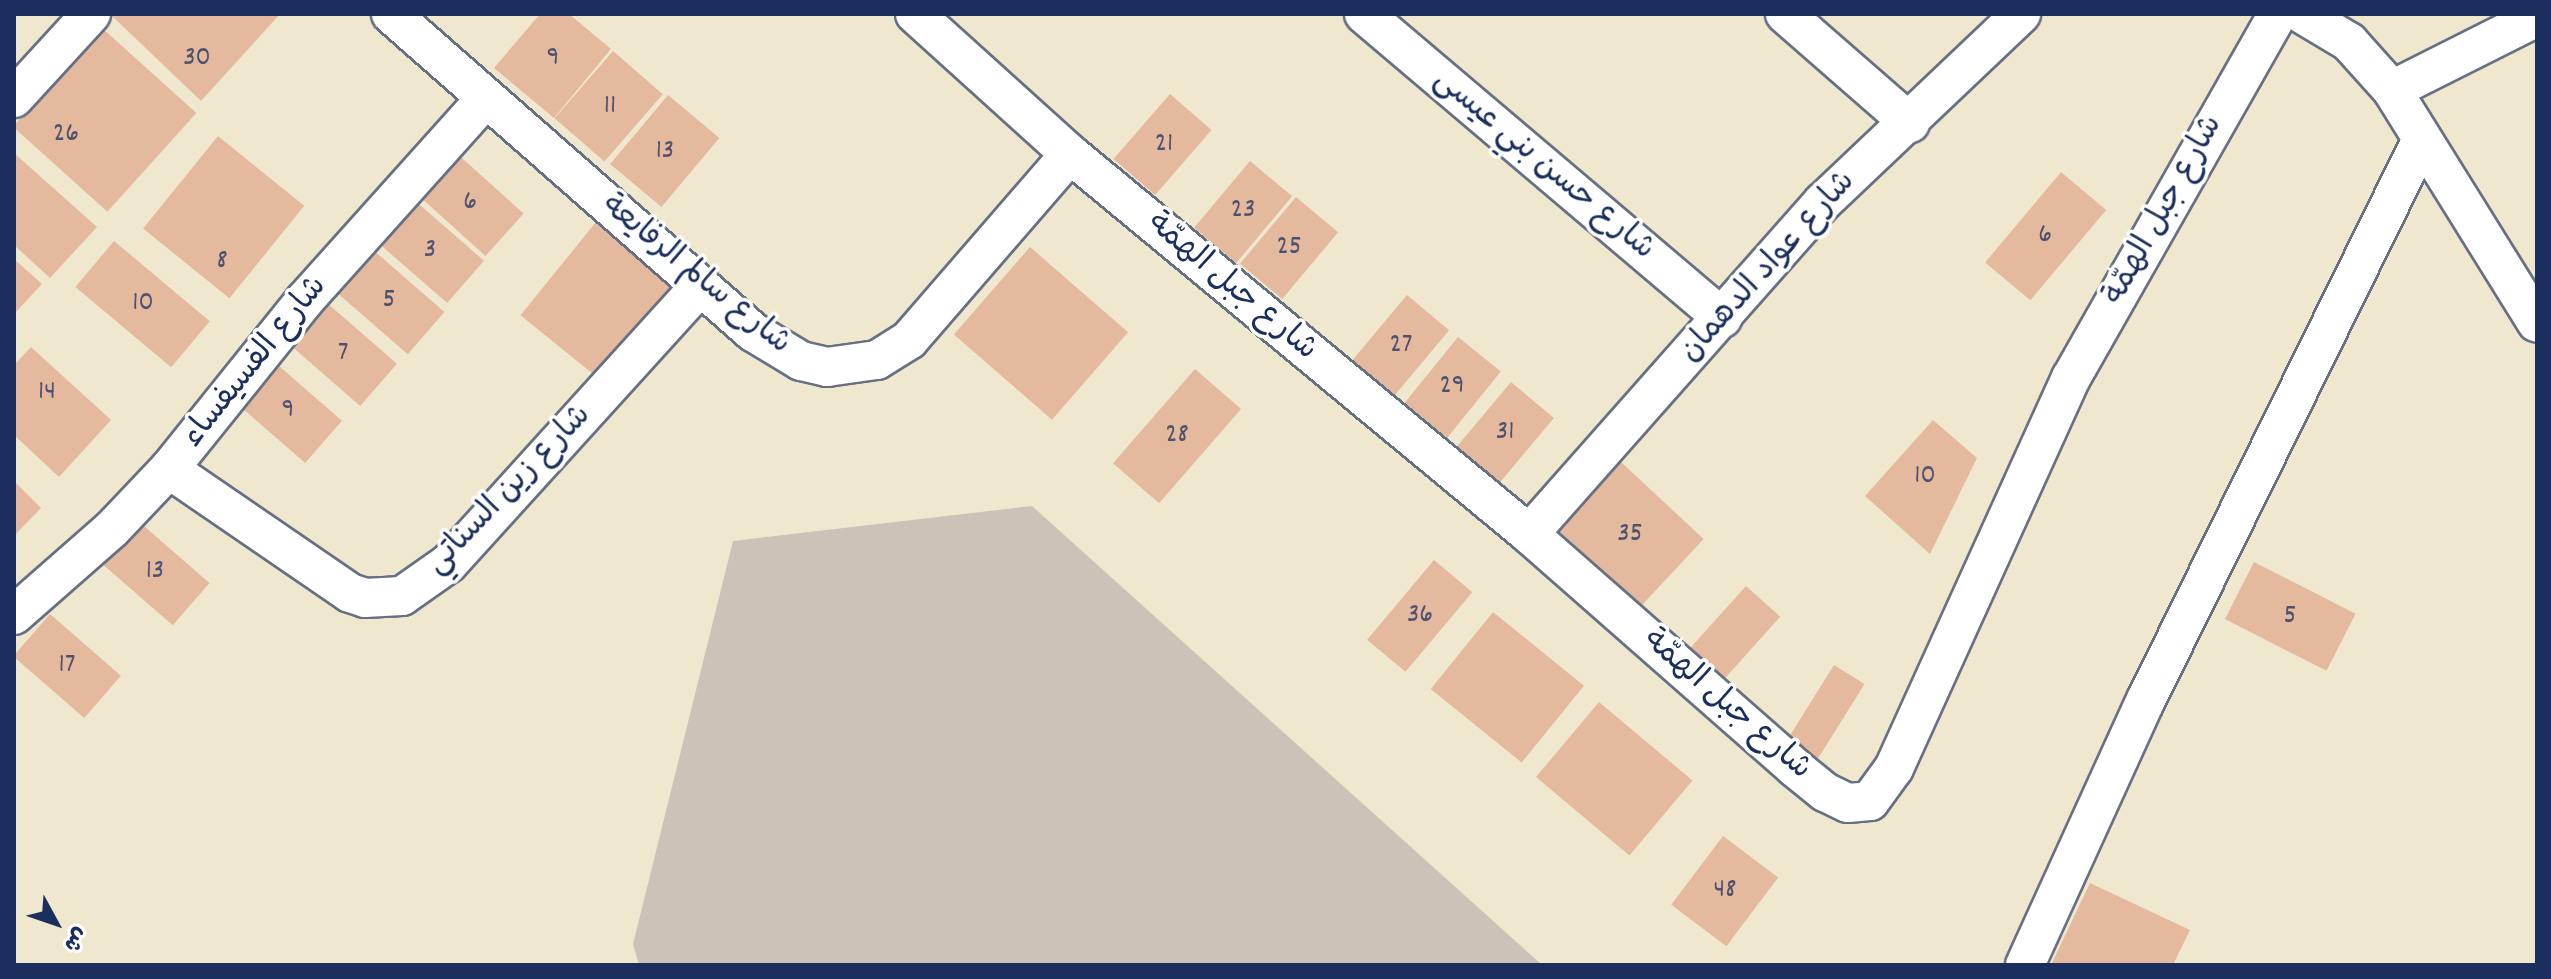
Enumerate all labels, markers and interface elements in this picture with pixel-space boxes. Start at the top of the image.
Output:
house number: 30 [183,42,211,76]
house number: 9 [547,42,559,76]
street label: شارع حسن بني عيسى [1425,62,1661,270]
house number: 11 [604,90,616,124]
street label: شارع جبل الهمّة [2097,110,2233,312]
house number: 26 [53,118,79,152]
house number: 21 [1155,128,1173,162]
house number: 13 [656,135,674,169]
street label: شارع عواد الدهمان [1673,164,1865,372]
house number: 6 [463,186,477,220]
street label: شارع سالم الرفايعة [592,188,798,364]
house number: 23 [1231,194,1255,228]
street label: شارع جبل الهمّة [1138,206,1324,370]
house number: 6 [2038,219,2052,253]
house number: 25 [1276,231,1302,265]
house number: 3 [424,234,436,268]
house number: 8 [216,245,228,279]
street label: شارع الفسيفساء [175,269,337,457]
house number: 5 [383,284,395,318]
house number: 10 [132,287,154,321]
house number: 27 [1390,329,1412,363]
house number: 7 [338,337,348,371]
house number: 29 [1439,370,1465,404]
house number: 14 [38,376,56,410]
house number: 9 [282,394,294,428]
street label: شارع زين السناتي [419,398,601,584]
house number: 31 [1496,416,1514,450]
house number: 28 [1165,419,1189,453]
house number: 10 [1914,460,1936,494]
house number: 35 [1617,518,1643,552]
house number: 13 [146,555,164,589]
house number: 36 [1407,599,1433,633]
house number: 5 [2284,600,2296,634]
street label: شارع جبل الهمّة [1634,622,1818,790]
house number: 17 [59,649,75,683]
house number: 48 [1714,874,1736,908]
north arrow [16,883,96,963]
text: ش [55,920,94,958]

